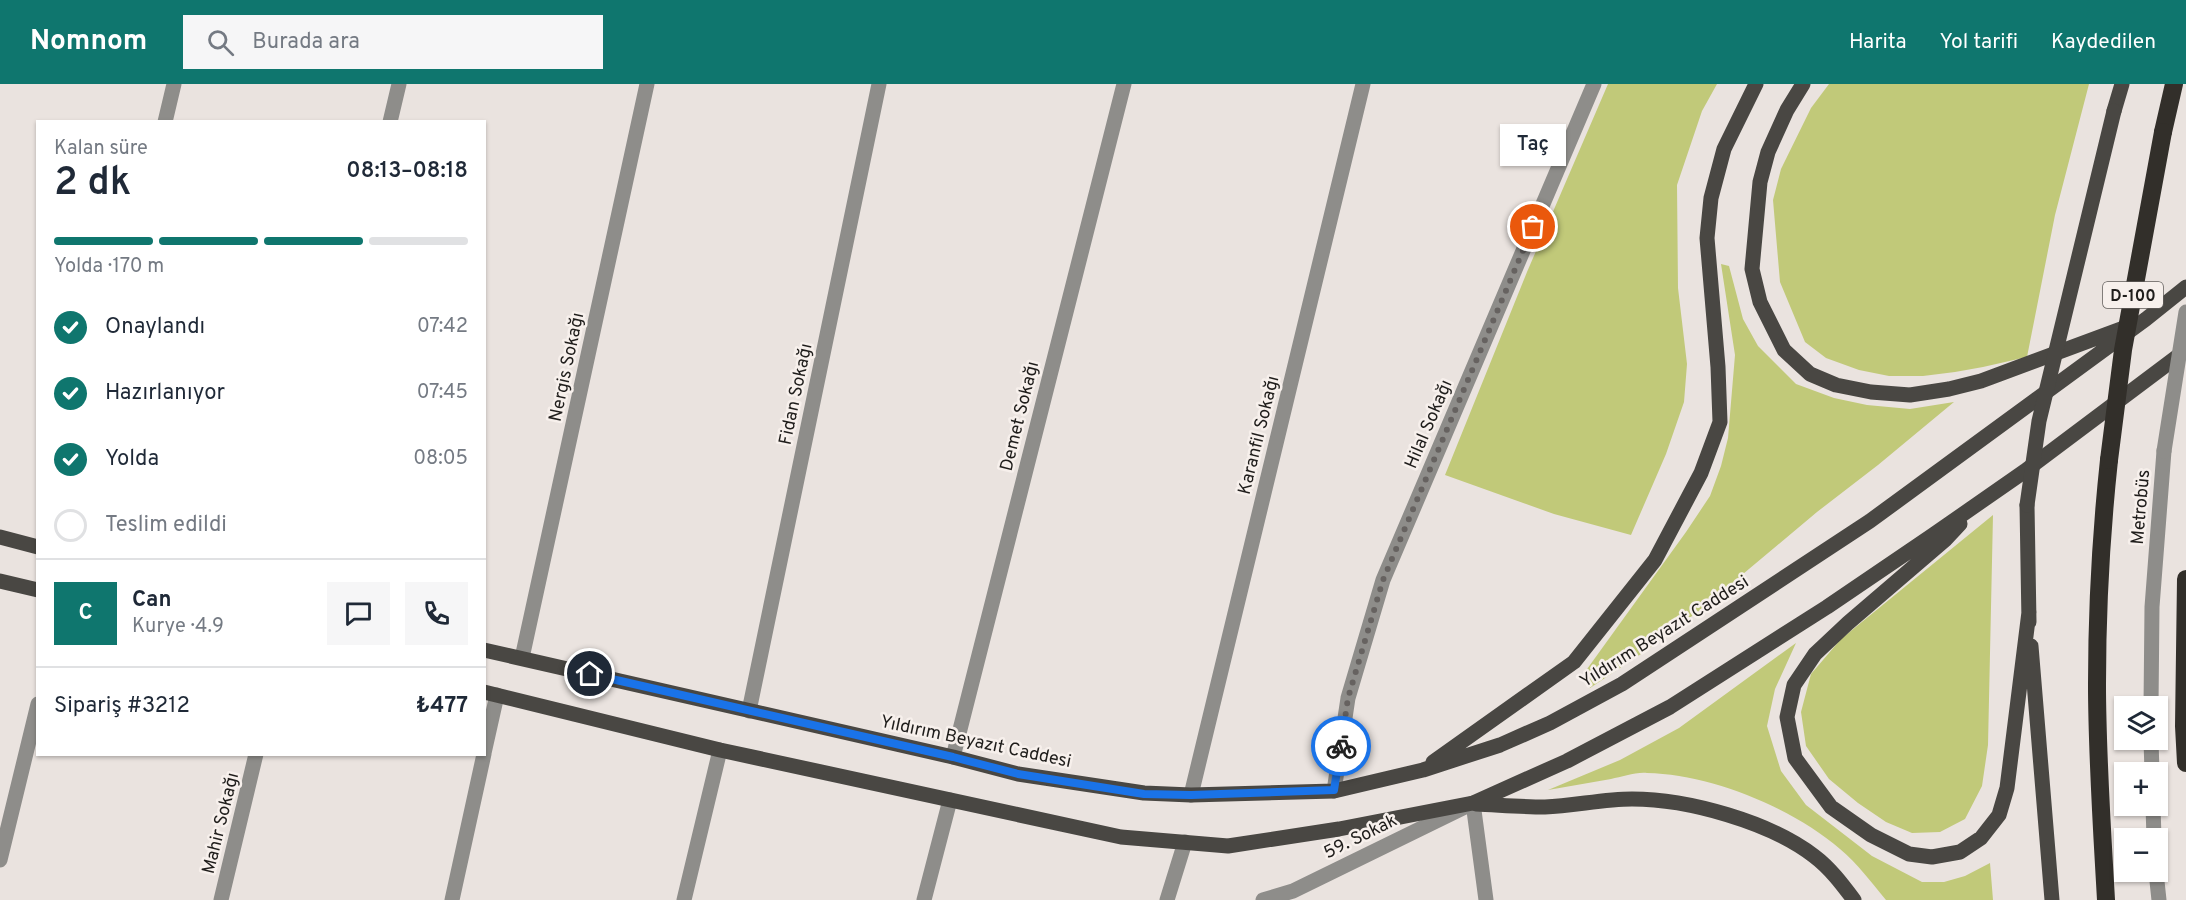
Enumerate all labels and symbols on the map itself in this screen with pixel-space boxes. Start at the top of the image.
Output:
callout: Taç [1500,125,1566,167]
pin [1507,201,1558,252]
road number: D-100 [2103,282,2163,308]
street label: Nergis Sokağı [545,311,590,424]
street label: Fidan Sokağı [775,342,818,447]
street label: Demet Sokağı [996,359,1045,474]
street label: Karanfil Sokağı [1234,374,1285,497]
street label: Hilal Sokağı [1400,377,1458,473]
street label: Metrobüs [2127,469,2156,546]
street label: Yıldırım Beyazıt Caddesi [1576,571,1754,694]
pin [564,648,615,699]
street label: Yıldırım Beyazıt Caddesi [878,711,1073,774]
courier [1311,716,1371,776]
street label: Mahir Sokağı [198,770,245,876]
street label: 59. Sokak [1320,810,1401,865]

